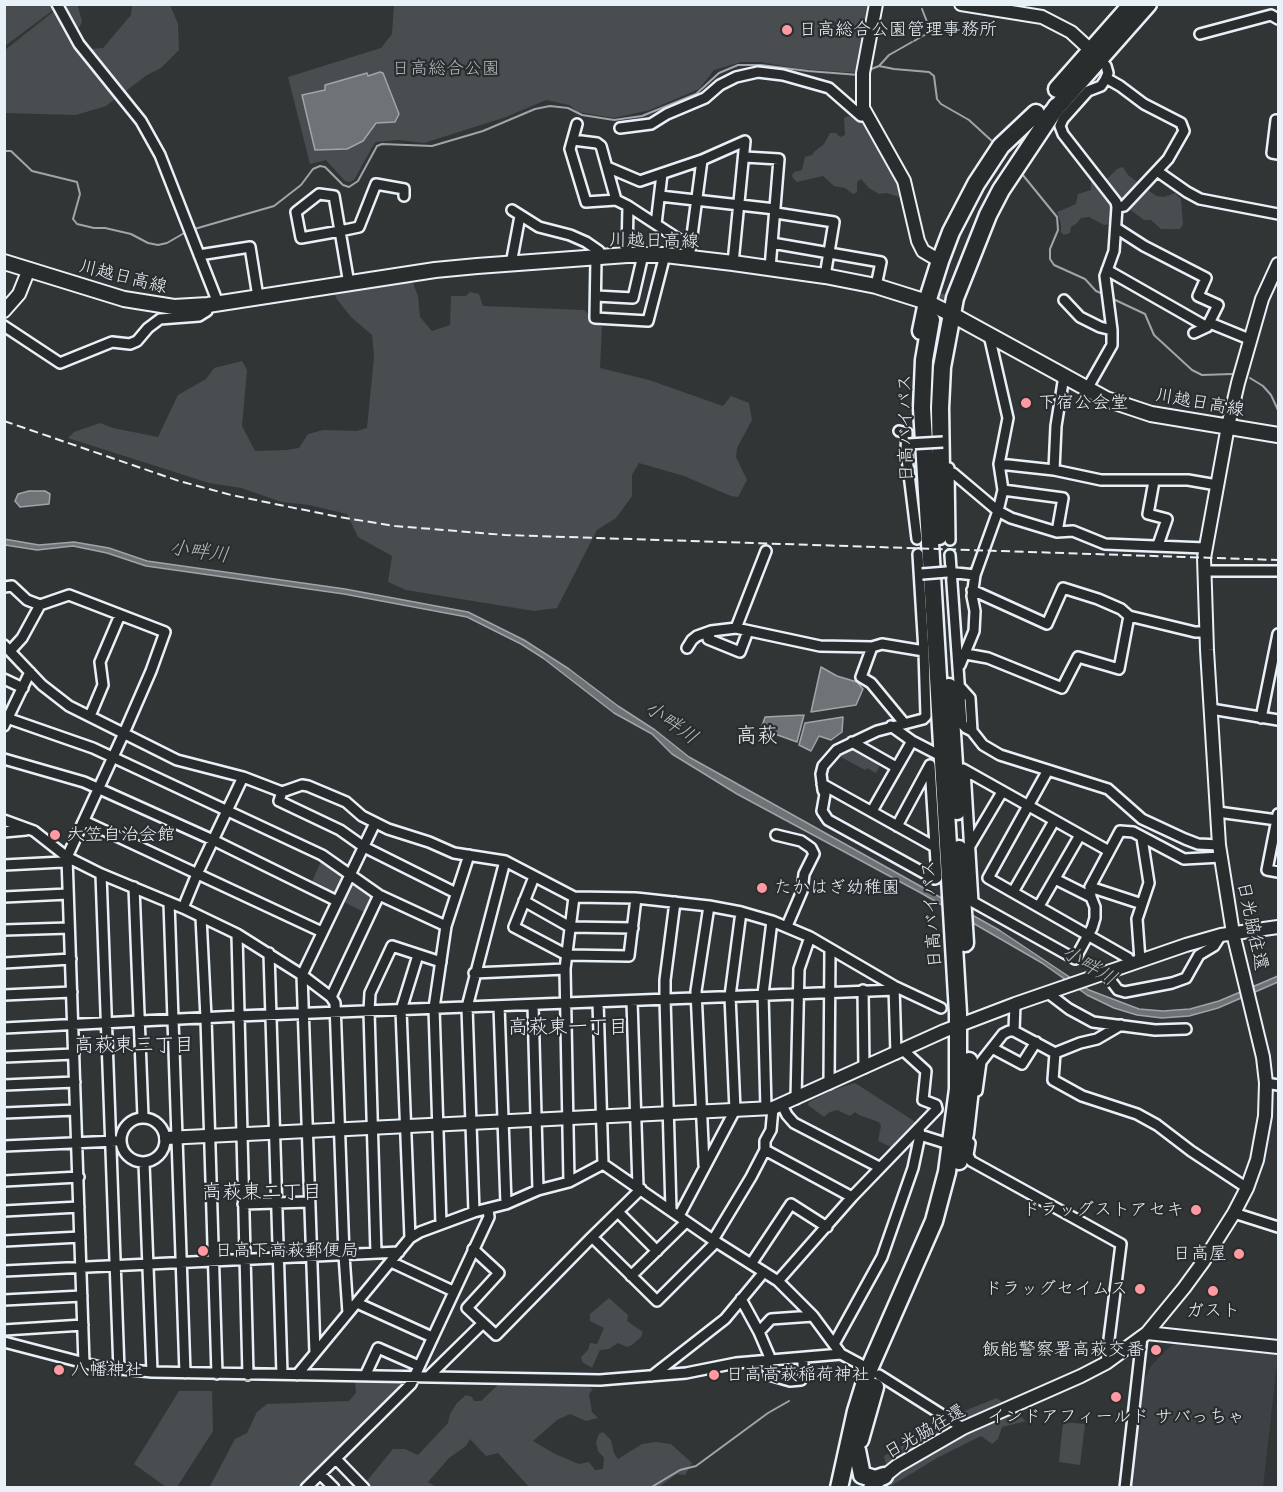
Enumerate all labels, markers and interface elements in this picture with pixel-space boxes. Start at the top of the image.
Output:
place label: 日高総合公園管理事務所 [799,19,997,41]
marker: 日高総合公園管理事務所 [780,23,794,37]
park label: 日高総合公園 [392,58,500,80]
street label: 川越日高線 [609,229,699,253]
street label: 川越日高線 [77,256,169,298]
street label: 日高バイパス [894,374,918,482]
street label: 川越日高線 [1154,385,1246,421]
place label: 下宿公会堂 [1038,392,1128,414]
marker: 下宿公会堂 [1019,396,1033,410]
water label: 小畔川 [168,536,230,568]
water label: 小畔川 [640,696,702,750]
district label: 高萩 [736,723,778,749]
place label: 大笠自治会館 [67,824,175,846]
marker: 大笠自治会館 [48,828,62,842]
street label: 日高バイパス [917,859,947,969]
place label: たかはぎ幼稚園 [774,877,900,899]
street label: 日光脇往還 [1232,880,1272,972]
marker: たかはぎ幼稚園 [755,881,769,895]
water label: 小畔川 [1057,940,1121,992]
district label: 高萩東一丁目 [508,1015,628,1039]
district label: 高萩東三丁目 [74,1033,194,1057]
district label: 高萩東二丁目 [202,1180,322,1204]
place label: ドラッグストアセキ [1022,1199,1184,1221]
marker: ドラッグストアセキ [1189,1203,1203,1217]
place label: 日高下高萩郵便局 [215,1240,359,1262]
place label: 日高屋 [1173,1243,1227,1265]
marker: 日高下高萩郵便局 [196,1244,210,1258]
marker: 日高屋 [1232,1247,1246,1261]
place label: ドラッグセイムス [984,1278,1128,1300]
marker: ドラッグセイムス [1133,1282,1147,1296]
marker: ガスト [1206,1284,1220,1298]
place label: ガスト [1186,1300,1240,1322]
place label: 飯能警察署高萩交番 [982,1339,1144,1361]
marker: 飯能警察署高萩交番 [1149,1343,1163,1357]
place label: 八幡神社 [71,1359,143,1381]
marker: 八幡神社 [52,1363,66,1377]
place label: 日高高萩稲荷神社 [726,1364,870,1386]
marker: 日高高萩稲荷神社 [707,1368,721,1382]
marker: インドアフィールド サバっちゃ [1109,1390,1123,1404]
street label: 日光脇往還 [881,1400,969,1464]
place label: インドアフィールド サバっちゃ [987,1406,1245,1428]

